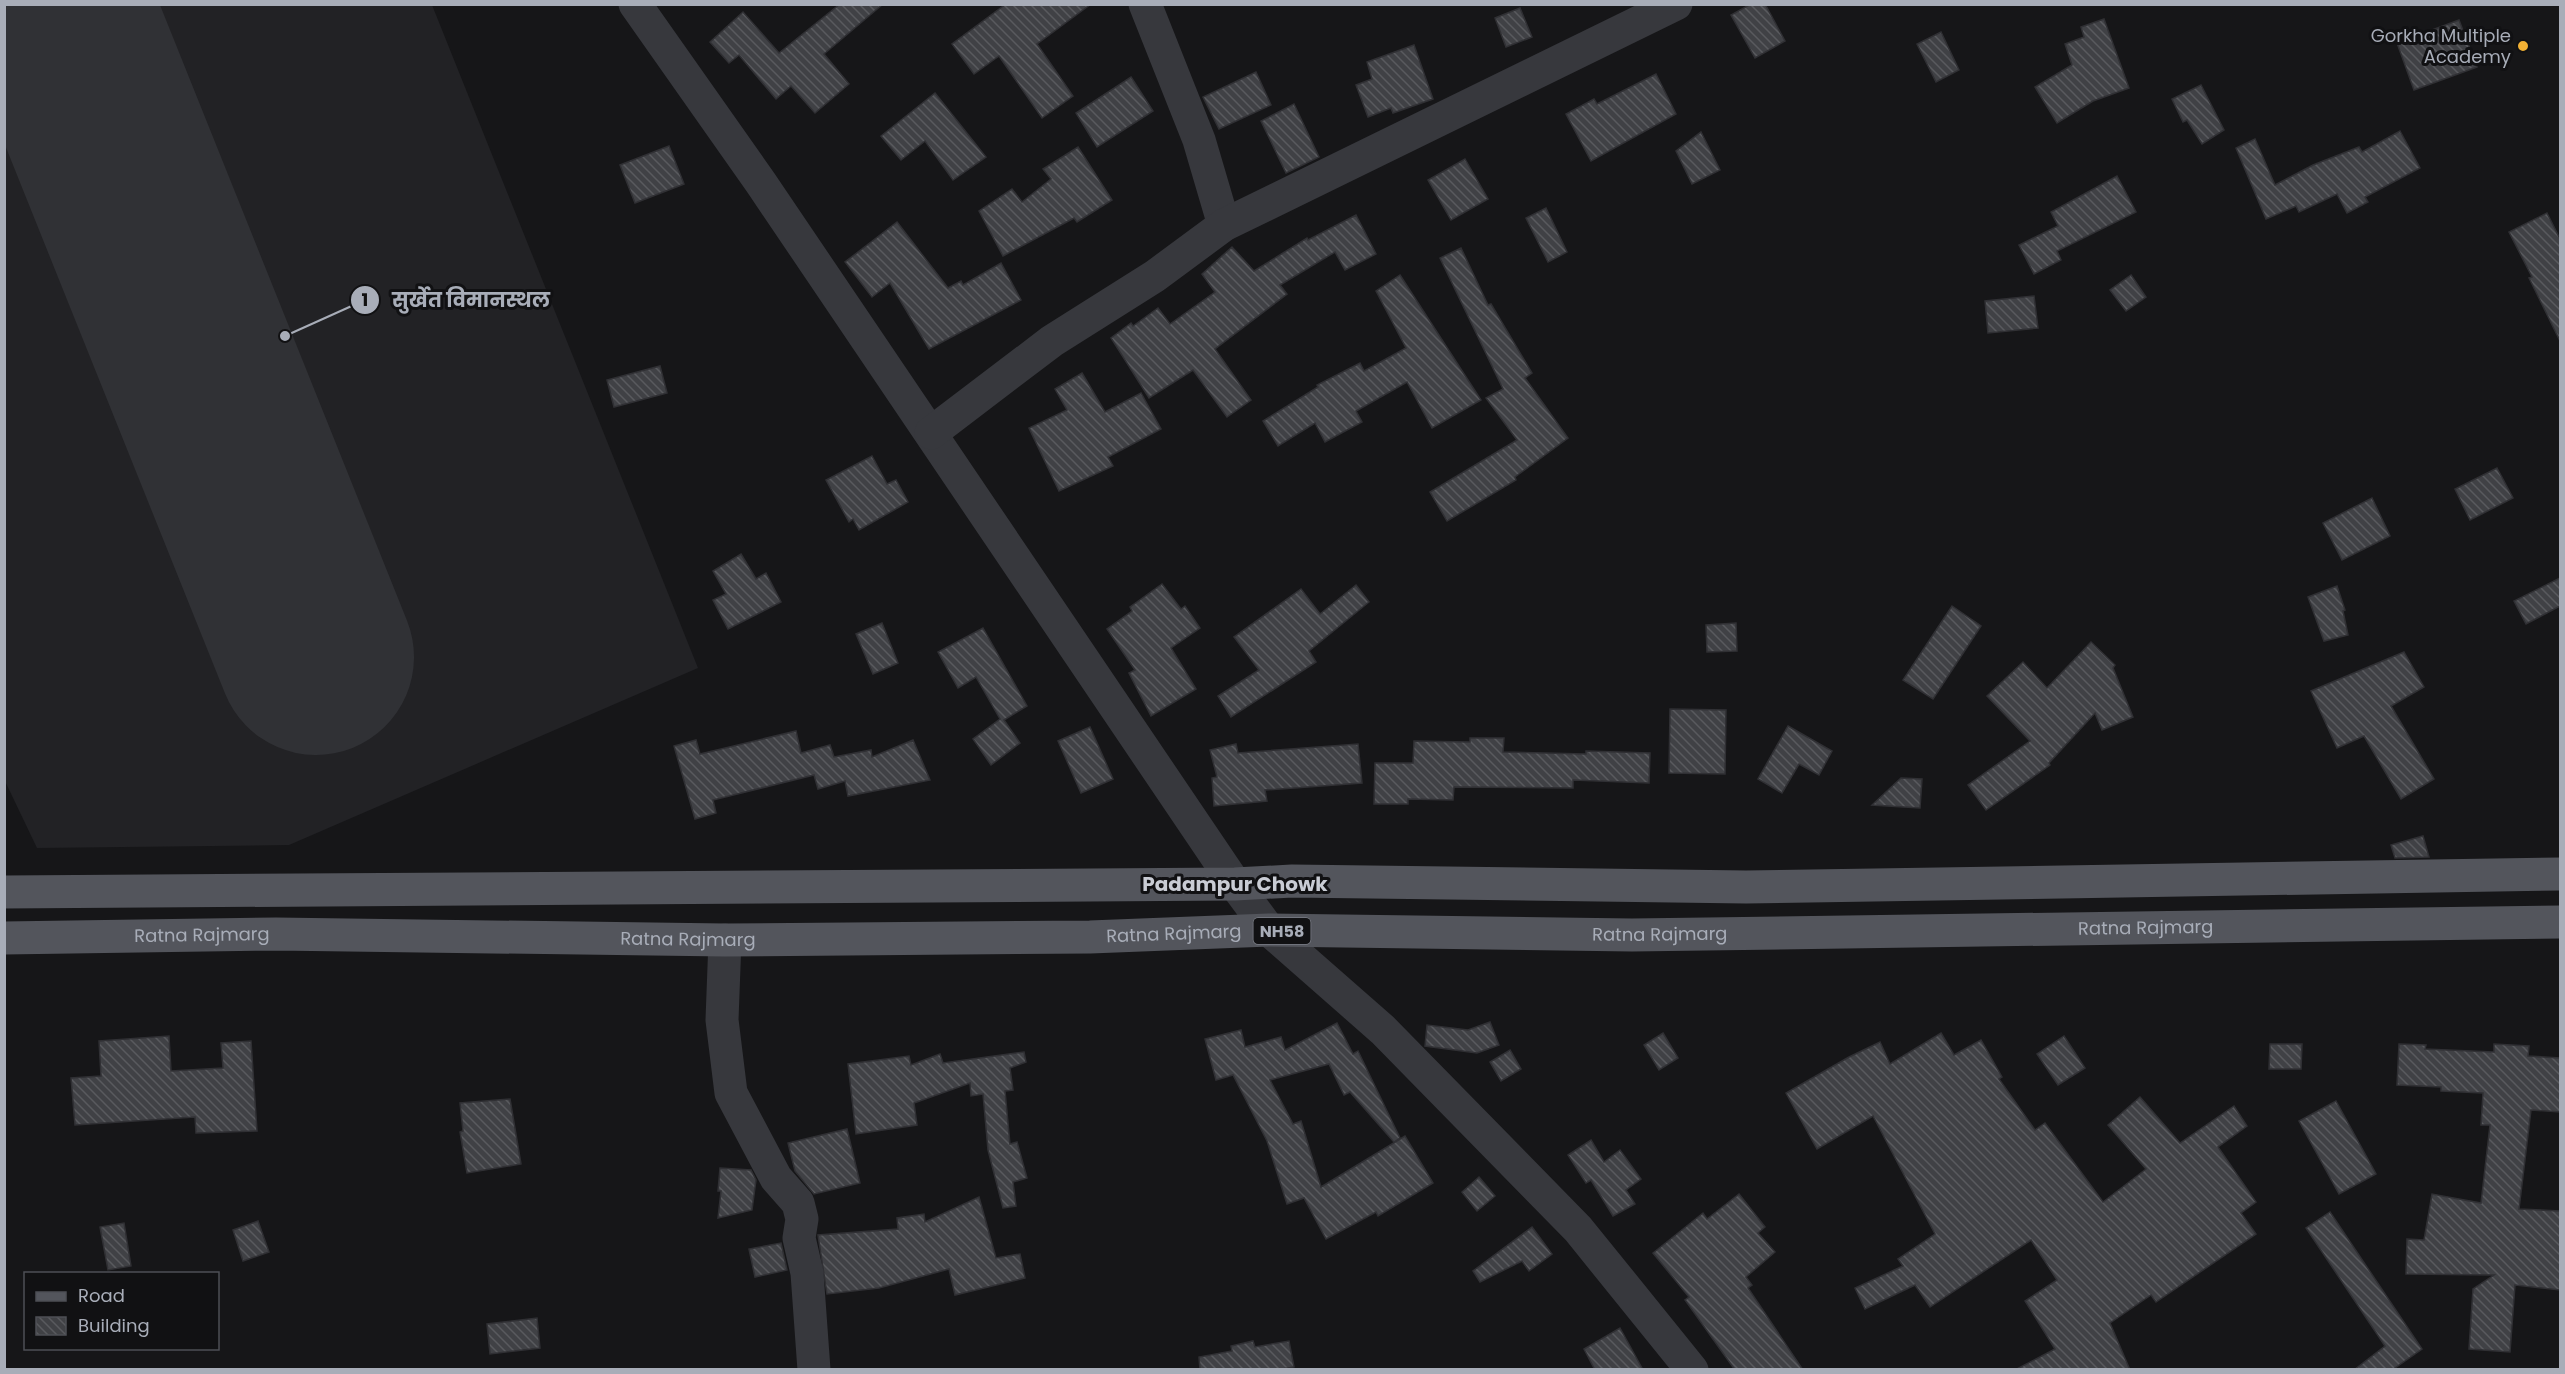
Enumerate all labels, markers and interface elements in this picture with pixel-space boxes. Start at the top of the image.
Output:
place label: Gorkha Multiple Academy [2371,23,2511,69]
marker: Gorkha Multiple Academy [2516,39,2530,53]
callout: सुर्खेत विमानस्थल [350,281,562,319]
text: सुर्खेत विमानस्थल [391,286,551,314]
text: 1 [362,287,368,312]
district label: Padampur Chowk [1142,870,1328,898]
street label: Ratna Rajmarg [2078,914,2214,941]
street label: Ratna Rajmarg [1106,918,1242,948]
road number: NH58 [1254,918,1310,944]
street label: Ratna Rajmarg [134,921,270,948]
street label: Ratna Rajmarg [1592,921,1728,947]
street label: Ratna Rajmarg [620,926,756,952]
legend [24,1272,219,1350]
text: Road [78,1283,125,1308]
text: Building [78,1313,150,1338]

